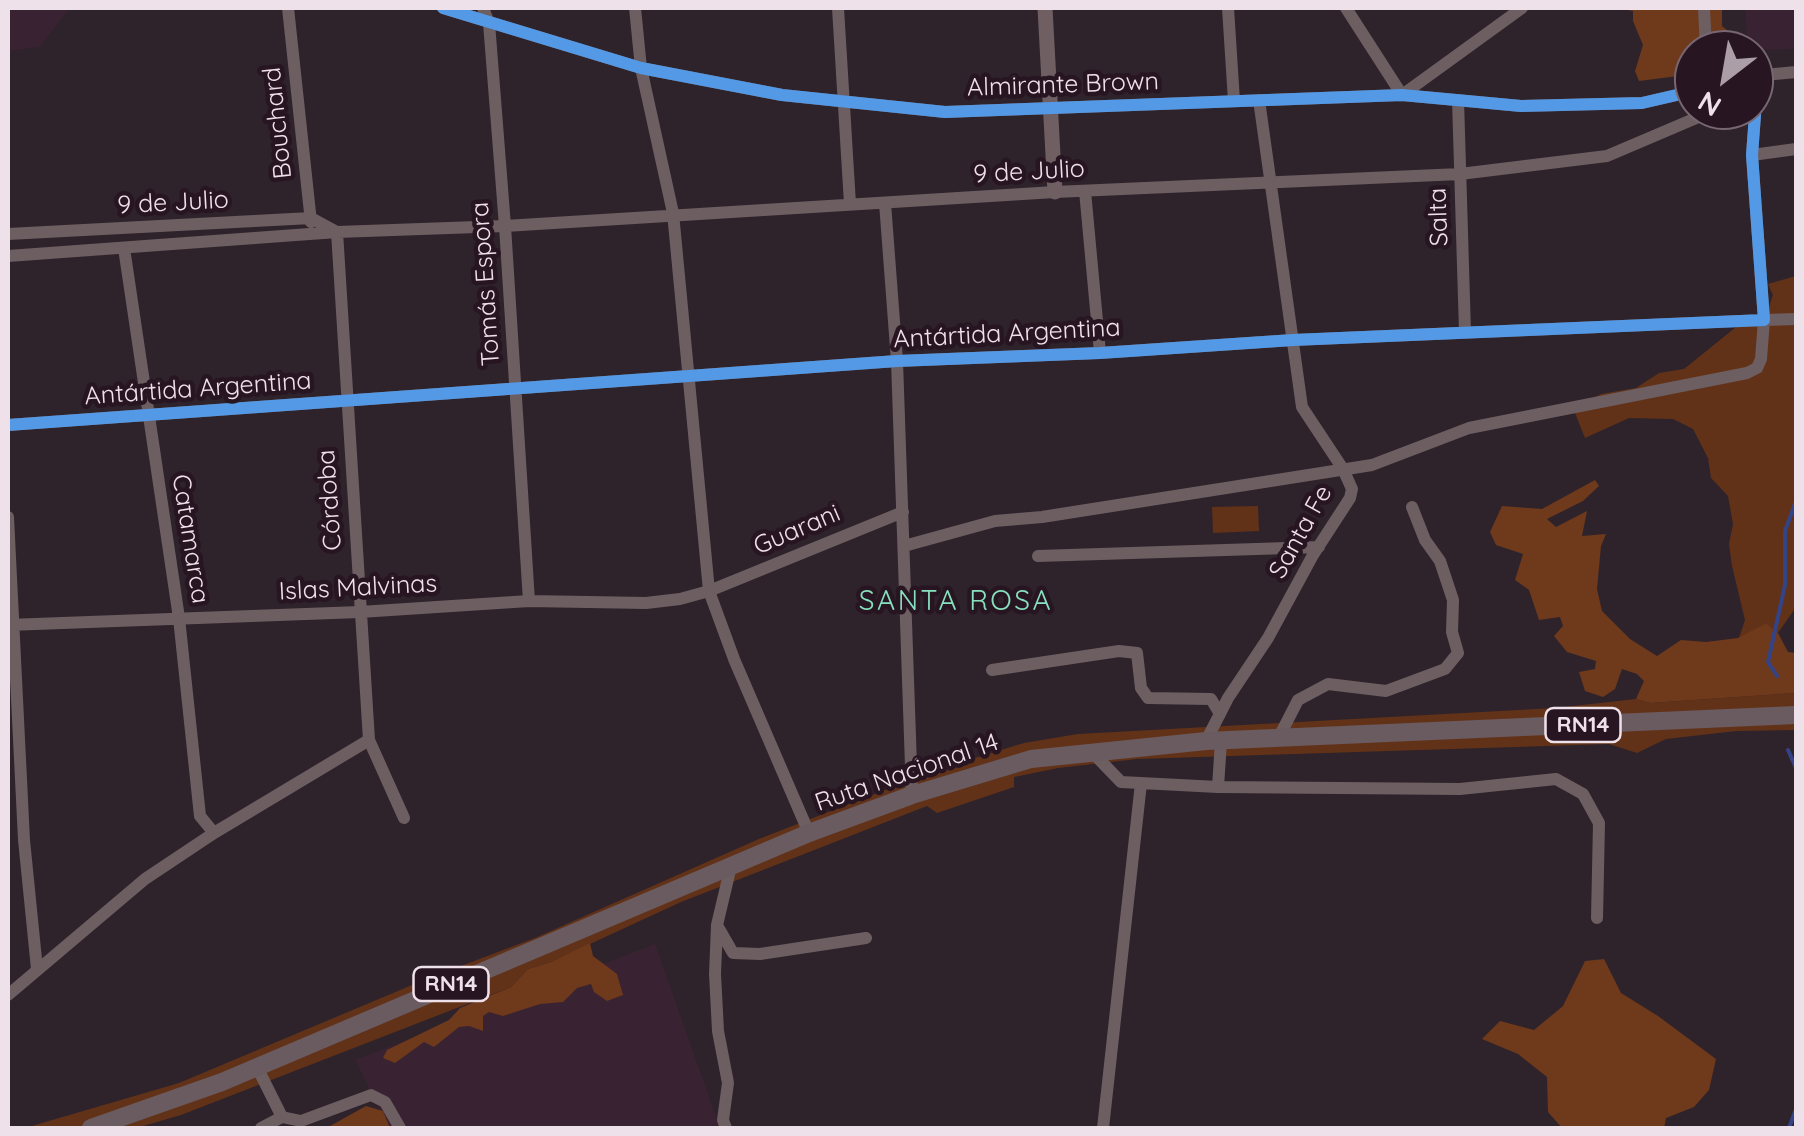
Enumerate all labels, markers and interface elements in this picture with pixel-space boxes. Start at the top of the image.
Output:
north arrow [1674,30,1774,130]
street label: Bouchard [257,66,299,180]
street label: Almirante Brown [967,67,1159,103]
text: N [1691,84,1727,125]
street label: 9 de Julio [972,154,1086,190]
street label: 9 de Julio [116,185,230,221]
street label: Salta [1423,187,1455,247]
street label: Tomás Espora [465,201,507,367]
street label: Antártida Argentina [893,313,1121,355]
street label: Antártida Argentina [84,366,312,412]
street label: Córdoba [312,449,348,551]
street label: Catamarca [165,472,215,606]
street label: Santa Fe [1263,480,1339,584]
street label: Guarani [749,498,845,562]
street label: Islas Malvinas [278,569,438,607]
district label: SANTA ROSA [859,585,1053,619]
road number: RN14 [1546,708,1620,742]
street label: Ruta Nacional 14 [811,728,1003,818]
road number: RN14 [414,967,488,1001]

